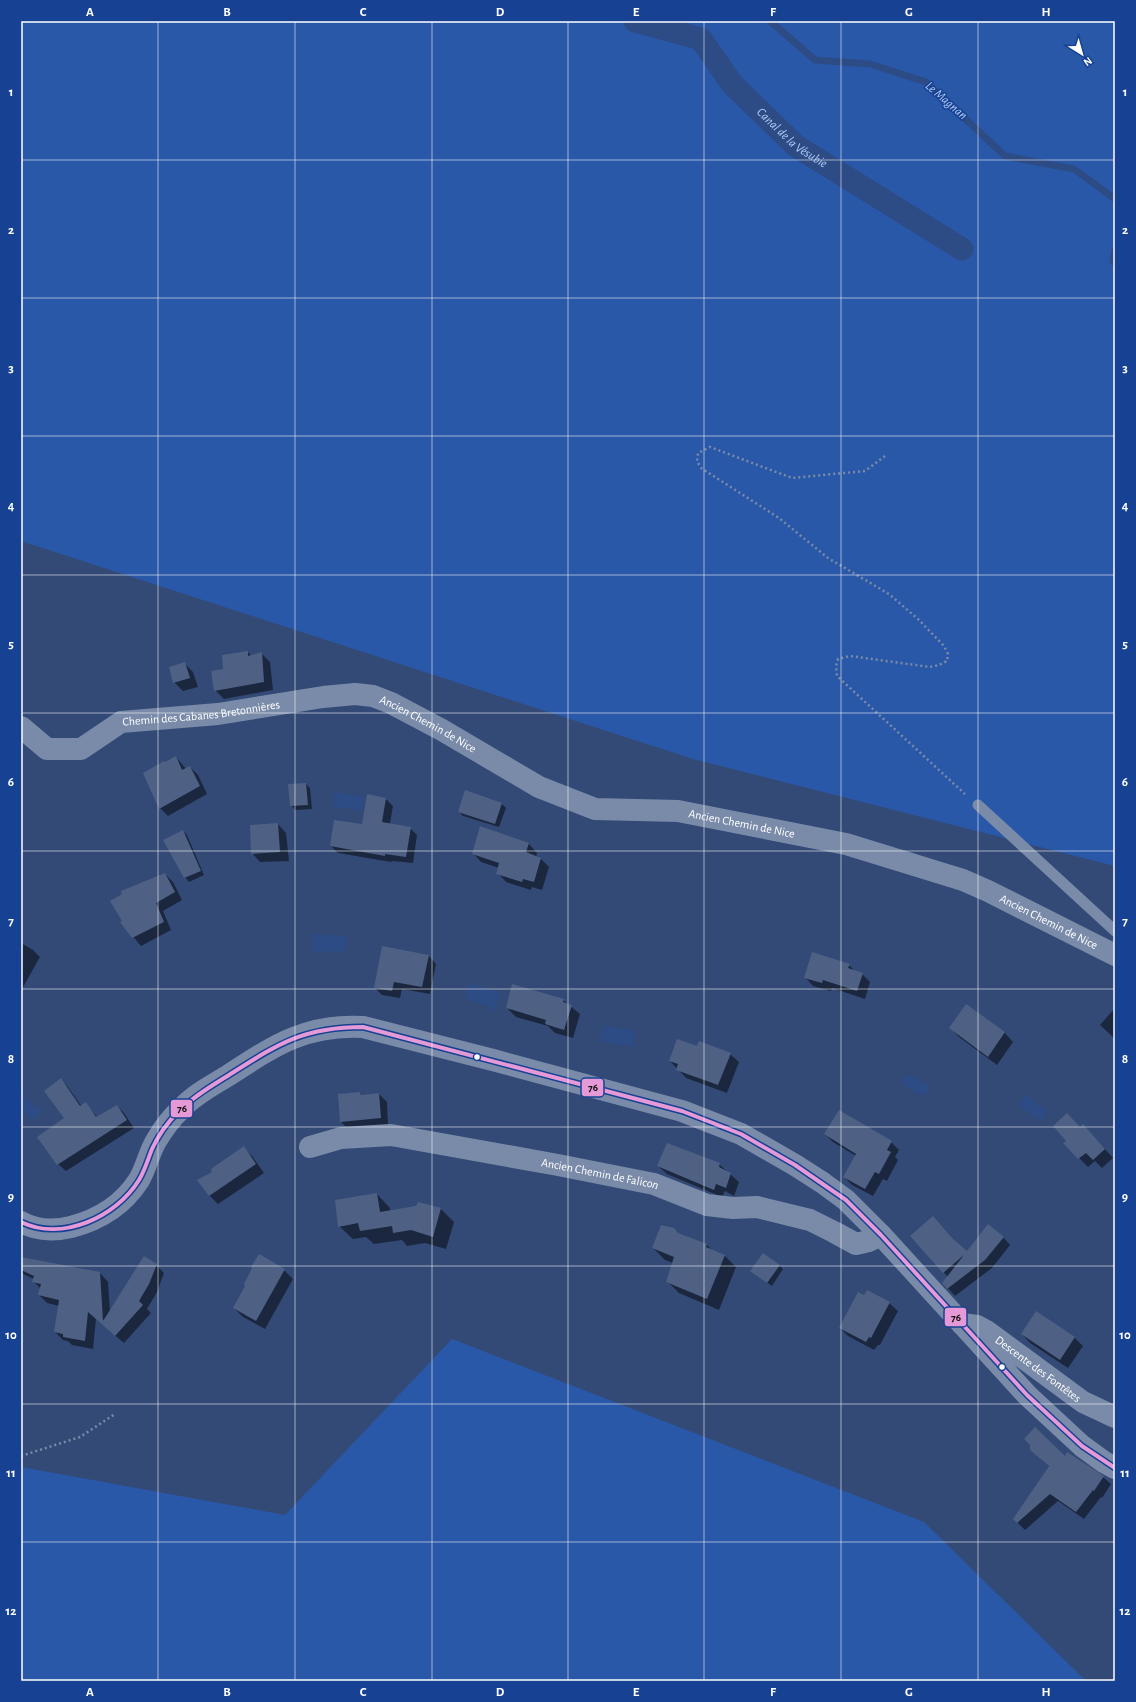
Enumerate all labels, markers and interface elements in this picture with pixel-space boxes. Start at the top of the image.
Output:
text: A [86,6,94,19]
text: B [223,6,231,19]
text: C [360,6,367,19]
text: D [496,6,505,19]
text: E [633,6,640,19]
text: F [770,6,777,19]
text: G [905,6,913,19]
text: H [1041,6,1051,19]
north arrow [1062,34,1102,74]
text: N [1081,55,1094,68]
water label: Le Magnan [923,79,969,123]
text: 1 [9,86,13,99]
text: 1 [1123,86,1127,99]
water label: Canal de la Vésubie [754,105,830,170]
text: 2 [8,224,14,237]
text: 2 [1122,224,1128,237]
text: 3 [8,362,14,375]
text: 3 [1122,362,1128,375]
text: 4 [8,500,15,513]
text: 4 [1122,500,1129,513]
text: 5 [8,638,14,651]
text: 5 [1122,638,1128,651]
street label: Ancien Chemin de Nice [378,693,478,755]
street label: Chemin des Cabanes Bretonnières [122,698,281,728]
text: 6 [8,776,14,789]
text: 6 [1122,776,1128,789]
street label: Ancien Chemin de Nice [688,807,796,840]
street label: Ancien Chemin de Nice [998,892,1100,951]
text: 7 [8,915,14,928]
text: 7 [1122,915,1128,928]
unlabelled marker [472,1052,482,1062]
text: 8 [8,1053,14,1066]
text: 8 [1122,1053,1128,1066]
line badge: 76 [581,1078,604,1097]
text: 76 [588,1082,598,1093]
line badge: 76 [170,1099,193,1118]
text: 76 [177,1103,187,1114]
street label: Ancien Chemin de Falicon [540,1156,661,1191]
text: 9 [8,1191,14,1204]
text: 9 [1122,1191,1128,1204]
line badge: 76 [944,1307,967,1327]
text: 76 [951,1312,961,1323]
text: 10 [5,1329,17,1342]
text: 10 [1119,1329,1131,1342]
street label: Descente des Fontêtes [993,1334,1083,1404]
unlabelled marker [997,1362,1007,1372]
text: 11 [6,1467,16,1480]
text: 11 [1120,1467,1130,1480]
text: 12 [6,1605,16,1618]
text: 12 [1120,1605,1130,1618]
text: A [86,1686,94,1699]
text: B [223,1686,231,1699]
text: C [360,1686,367,1699]
text: D [496,1686,505,1699]
text: E [633,1686,640,1699]
text: F [770,1686,777,1699]
text: G [905,1686,913,1699]
text: H [1041,1686,1051,1699]

